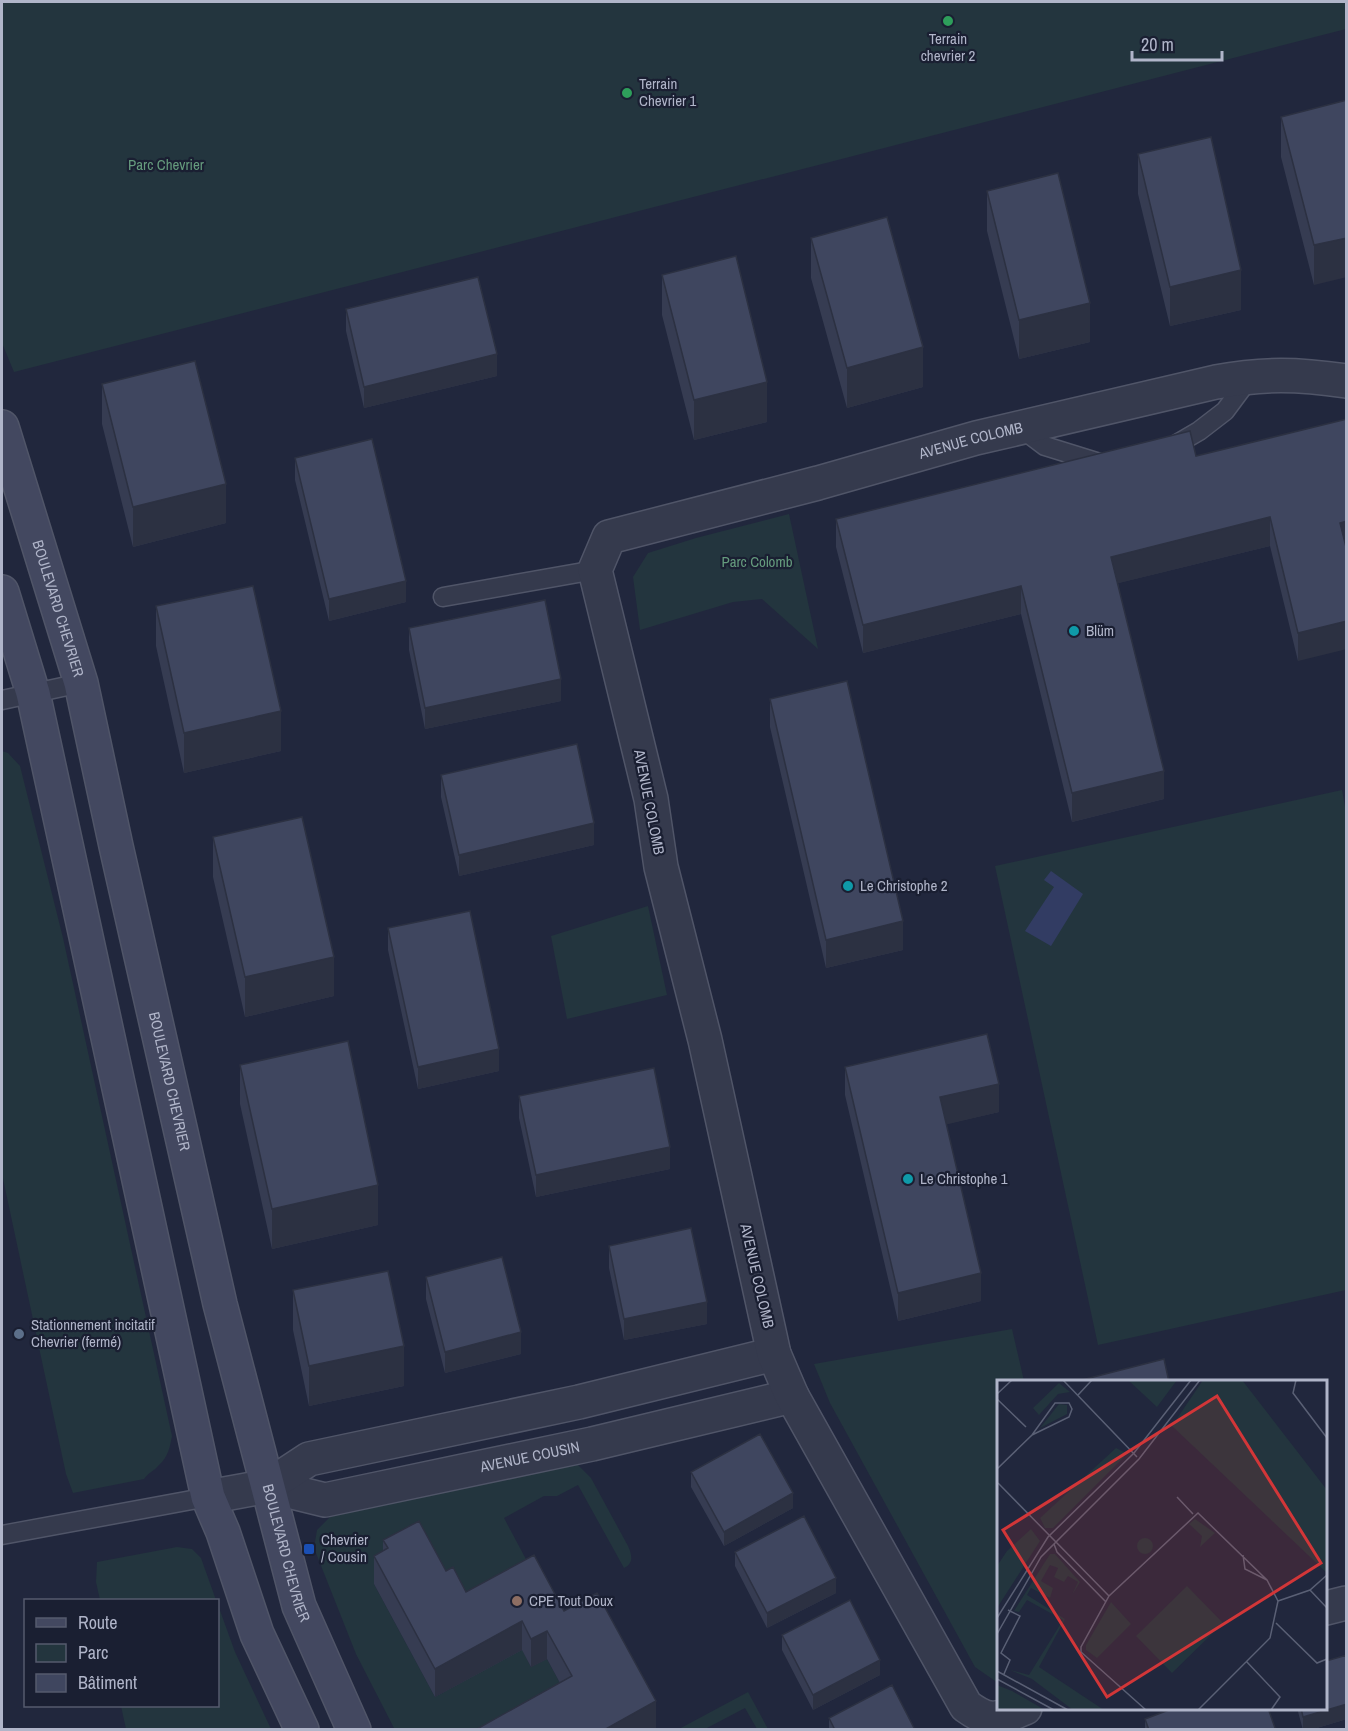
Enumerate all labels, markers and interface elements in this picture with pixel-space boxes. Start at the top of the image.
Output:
marker: Terrain chevrier 2 [941,14,955,28]
scale bar [1132,24,1222,62]
place label: Terrain chevrier 2 [921,28,975,66]
text: 20 m [1141,32,1174,57]
place label: Terrain Chevrier 1 [639,73,697,111]
marker: Terrain Chevrier 1 [620,86,634,100]
park label: Parc Chevrier [128,154,204,175]
street label: AVENUE COLOMB [915,416,1025,464]
street label: BOULEVARD CHEVRIER [28,537,90,680]
park label: Parc Colomb [721,551,793,572]
place label: Blüm [1086,620,1114,641]
marker: Blüm [1067,624,1081,638]
street label: AVENUE COLOMB [629,747,670,856]
place label: Le Christophe 2 [860,875,948,896]
marker: Le Christophe 2 [841,879,855,893]
street label: BOULEVARD CHEVRIER [144,1010,196,1153]
place label: Le Christophe 1 [920,1168,1008,1189]
marker: Le Christophe 1 [901,1172,915,1186]
street label: AVENUE COLOMB [735,1221,780,1330]
place label: Stationnement incitatif Chevrier (fermé) [31,1314,155,1352]
marker: Stationnement incitatif Chevrier (fermé) [12,1327,26,1341]
inset map [997,1380,1327,1710]
street label: AVENUE COUSIN [477,1436,581,1477]
street label: BOULEVARD CHEVRIER [258,1482,316,1625]
place label: Chevrier / Cousin [321,1529,368,1567]
marker: Chevrier / Cousin [302,1542,316,1556]
place label: CPE Tout Doux [529,1590,614,1611]
marker: CPE Tout Doux [510,1594,524,1608]
legend [24,1599,219,1707]
text: Route [78,1610,117,1635]
text: Parc [78,1640,108,1665]
text: Bâtiment [78,1670,137,1695]

